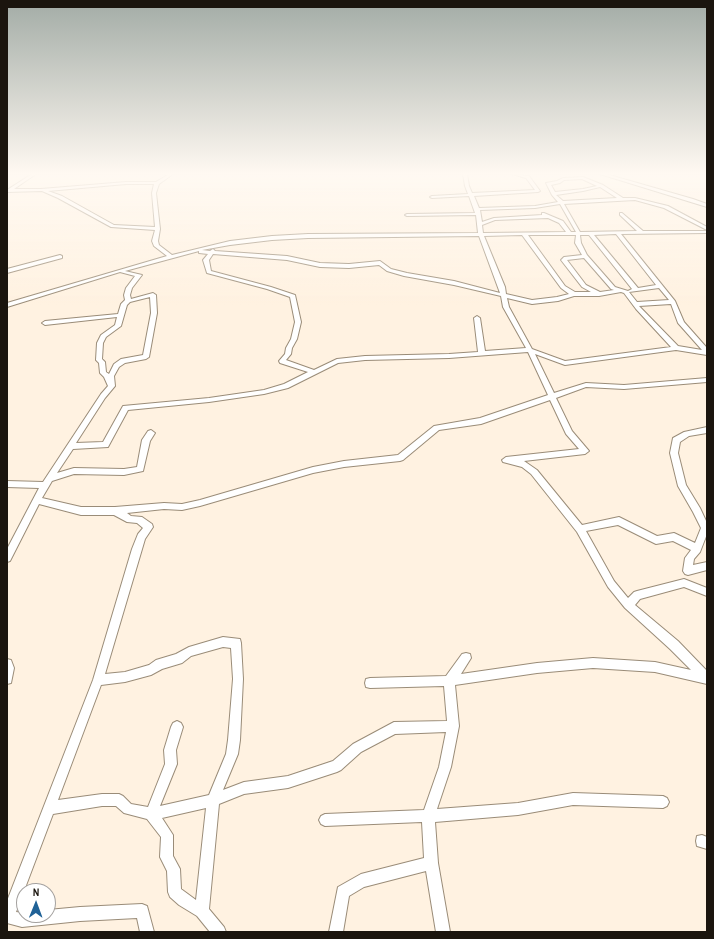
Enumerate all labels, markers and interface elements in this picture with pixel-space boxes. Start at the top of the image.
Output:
north arrow [16,883,56,923]
text: N [33,885,40,899]

